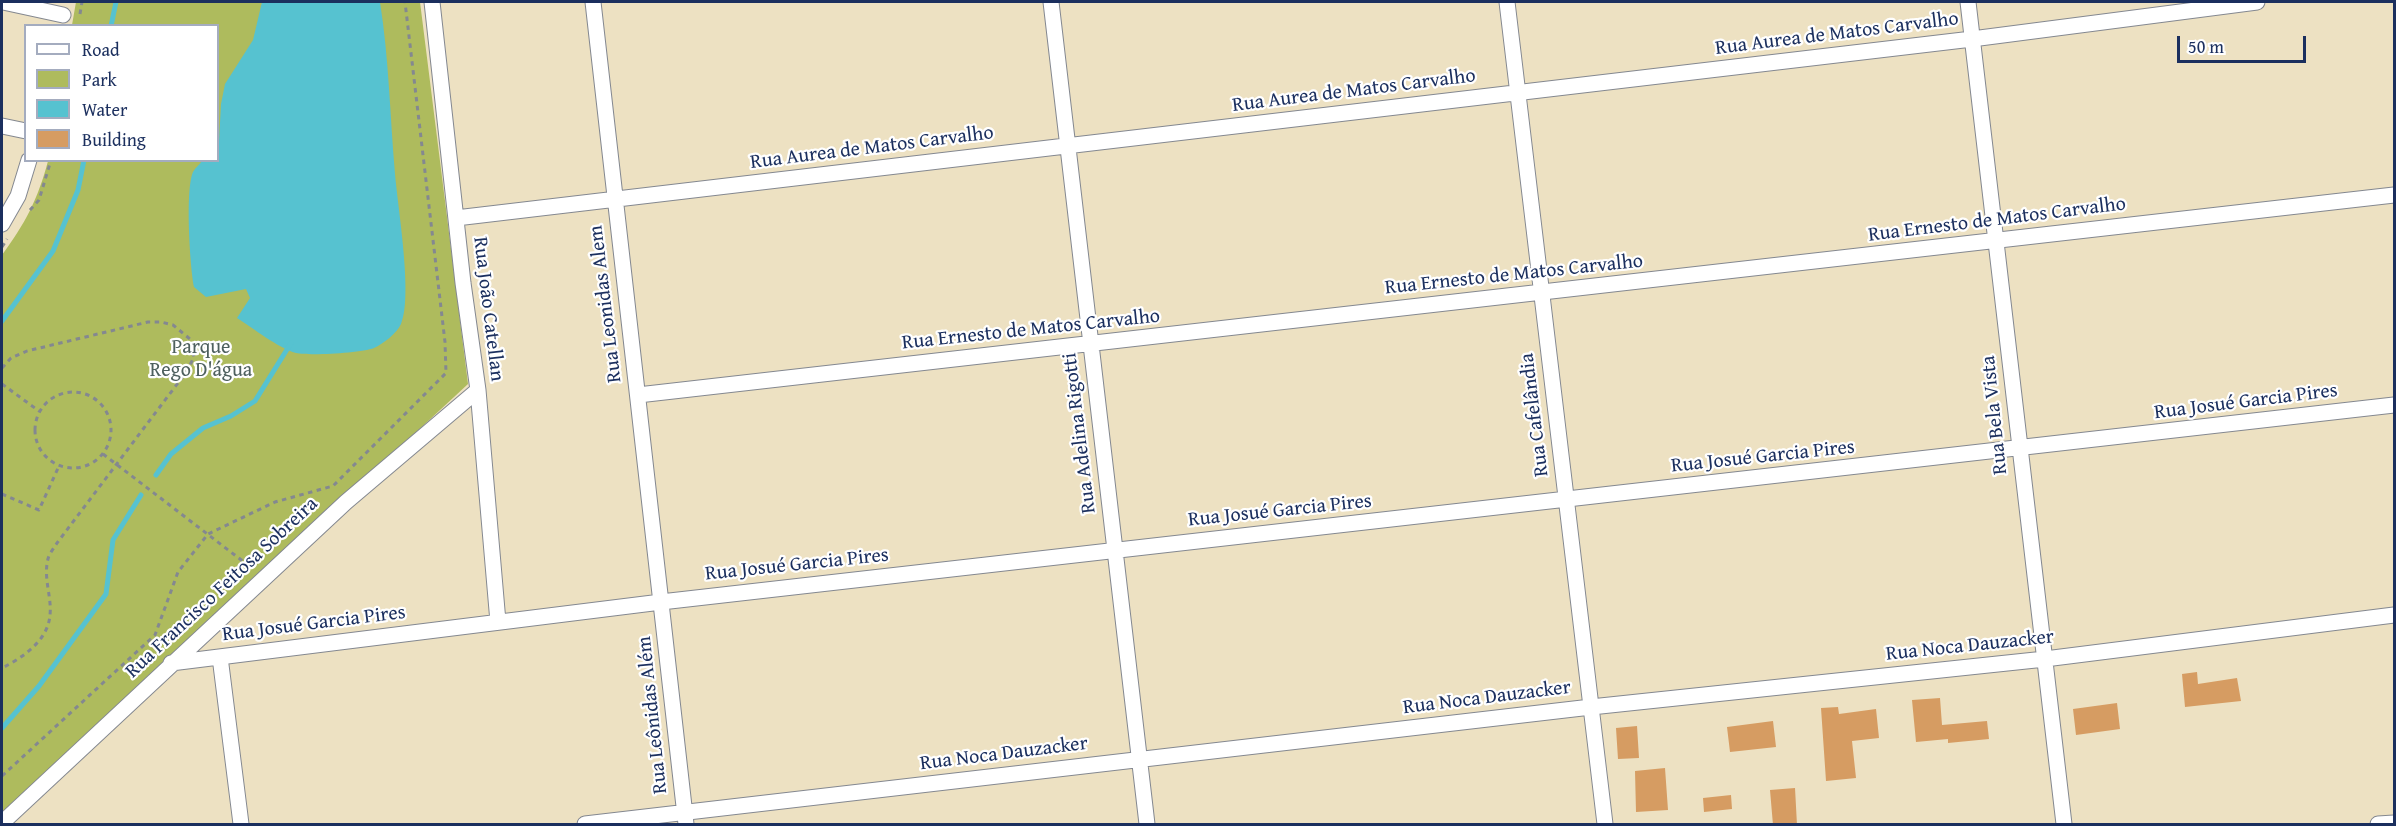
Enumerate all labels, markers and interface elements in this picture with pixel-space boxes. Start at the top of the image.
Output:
street label: Rua Aurea de Matos Carvalho [1714,7,1960,61]
legend [24,24,219,162]
scale bar [2180,24,2309,62]
text: 50 m [2188,33,2224,60]
text: Road [82,36,120,63]
street label: Rua Aurea de Matos Carvalho [1231,64,1477,118]
text: Park [82,66,117,93]
text: Water [82,96,127,123]
street label: Rua Aurea de Matos Carvalho [749,121,995,175]
text: Building [82,126,146,153]
street label: Rua Ernesto de Matos Carvalho [1867,192,2127,248]
street label: Rua Leonidas Alem [584,224,628,384]
street label: Rua João Catellan [467,235,509,383]
street label: Rua Ernesto de Matos Carvalho [1384,250,1644,300]
street label: Rua Ernesto de Matos Carvalho [901,305,1161,355]
park label: Parque Rego D'água [150,336,252,383]
street label: Rua Adelina Rigotti [1058,351,1102,515]
street label: Rua Cafelândia [1516,352,1554,478]
street label: Rua Bela Vista [1977,354,2013,476]
street label: Rua Josué Garcia Pires [2153,379,2339,425]
street label: Rua Josué Garcia Pires [1670,435,1856,479]
street label: Rua Josué Garcia Pires [1187,489,1373,533]
street label: Rua Francisco Feitosa Sobreira [121,492,323,684]
street label: Rua Josué Garcia Pires [704,543,890,587]
street label: Rua Josué Garcia Pires [221,601,407,647]
street label: Rua Noca Dauzacker [1885,625,2055,667]
street label: Rua Leônidas Além [633,635,673,795]
street label: Rua Noca Dauzacker [1402,676,1572,720]
street label: Rua Noca Dauzacker [919,732,1089,776]

